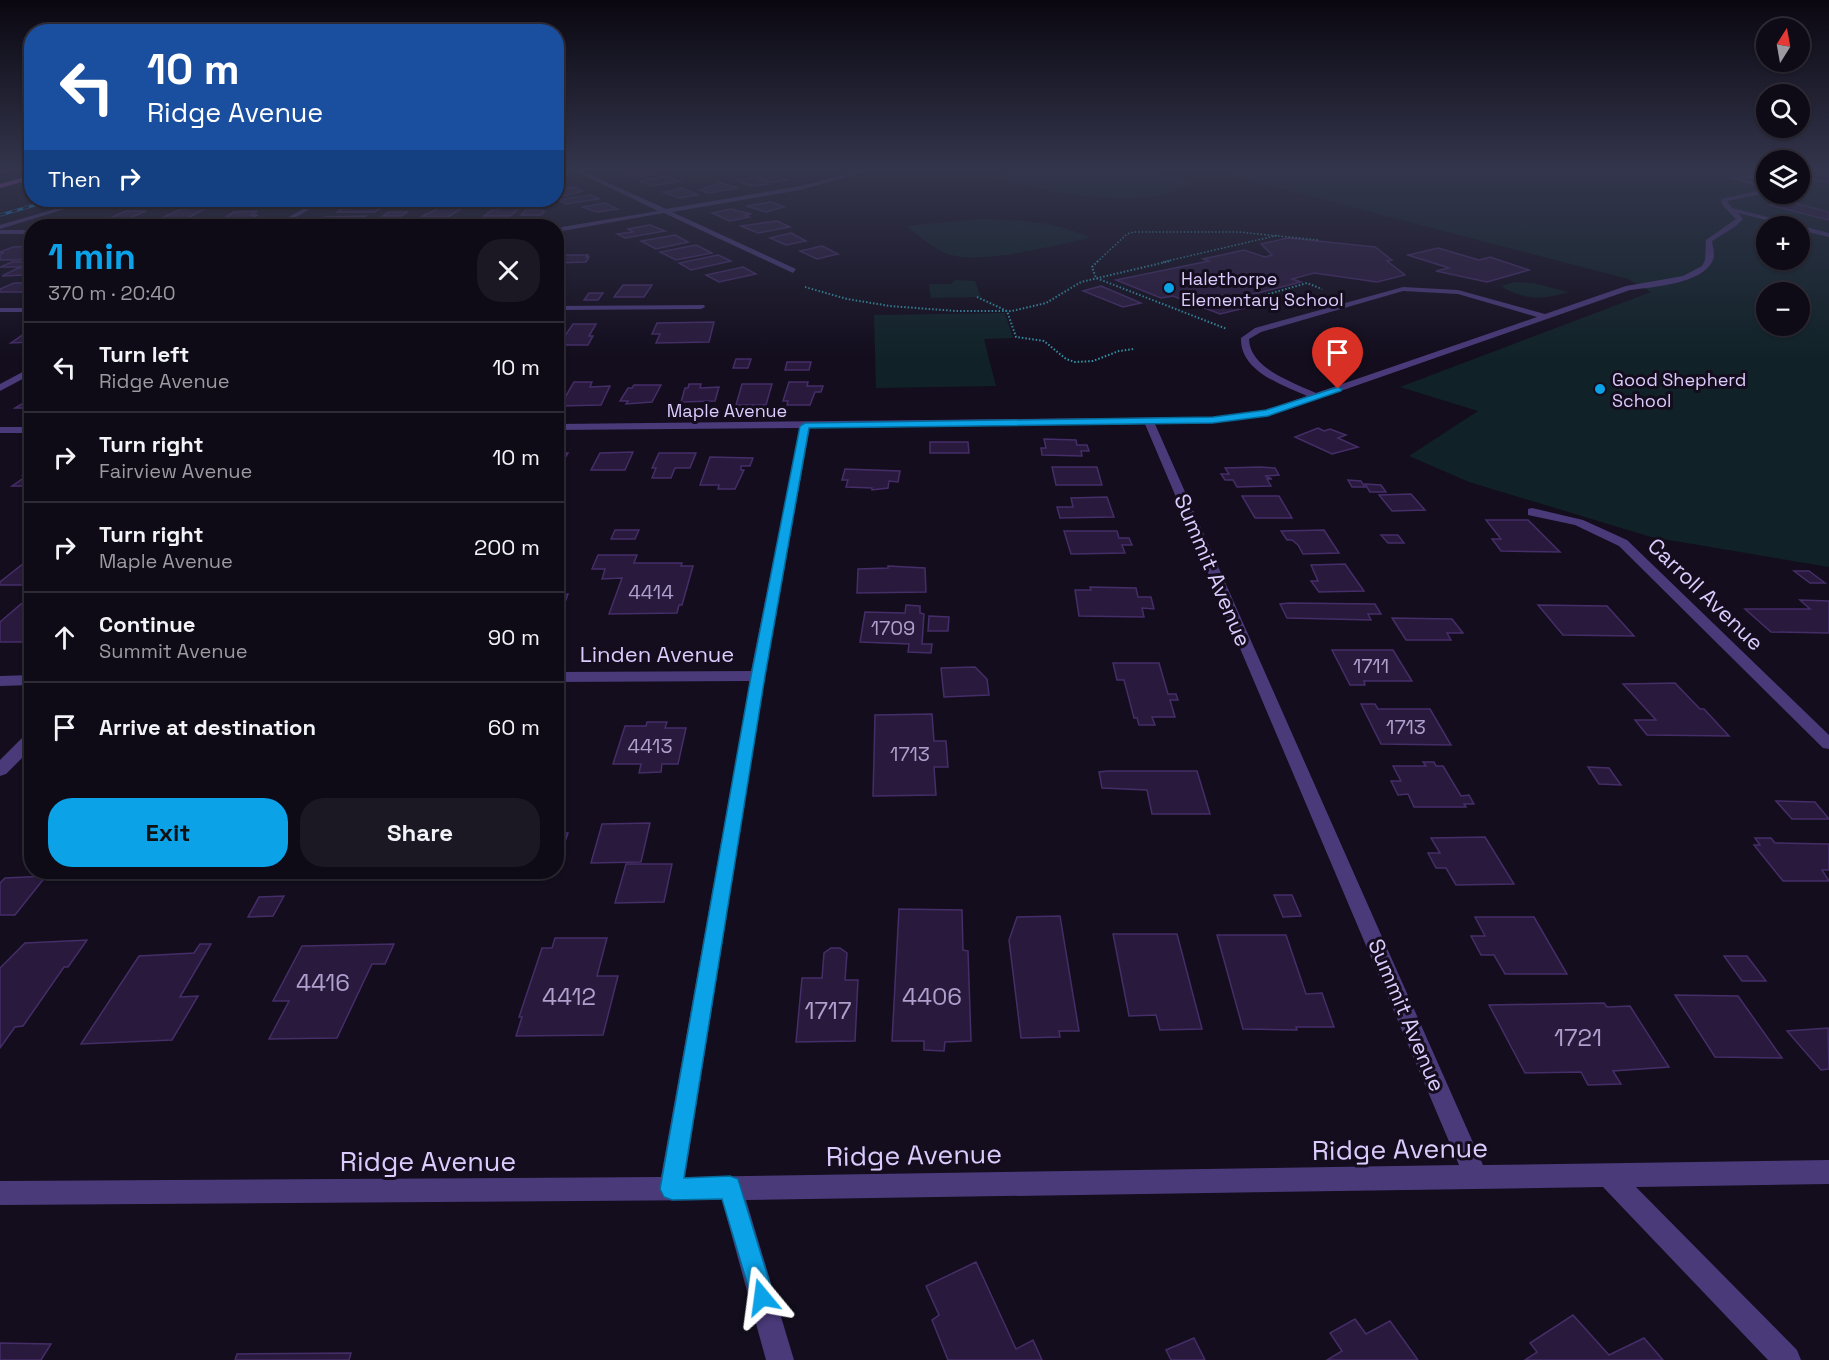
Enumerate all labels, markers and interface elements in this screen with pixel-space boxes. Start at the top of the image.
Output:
north arrow [1756,18,1810,72]
map controls [1756,18,1810,336]
text: 10 m [147,43,240,96]
icon: left [48,48,126,126]
button: search [1756,84,1810,138]
text: Ridge Avenue [147,95,323,130]
button: layers [1756,150,1810,204]
icon: right [113,162,146,195]
text: Then [48,165,101,193]
button: + [1756,216,1810,270]
text: 1 min [48,234,136,280]
button: close [477,239,540,302]
place label: Halethorpe Elementary School [1181,267,1344,311]
text: 370 m · 20:40 [48,280,176,306]
marker: Halethorpe Elementary School [1162,281,1176,295]
button: − [1756,282,1810,336]
pin [1312,327,1363,389]
icon: arrive [1321,336,1354,369]
text: Turn left [99,340,189,368]
icon: left [48,351,81,384]
text: 10 m [492,353,540,381]
text: Ridge Avenue [99,368,230,394]
place label: Good Shepherd School [1612,368,1746,412]
marker: Good Shepherd School [1593,382,1607,396]
street label: Maple Avenue [667,399,787,422]
text: Turn right [99,430,204,458]
icon: right [48,441,81,474]
text: 10 m [492,443,540,471]
text: Fairview Avenue [99,458,252,484]
street label: Summit Avenue [1168,489,1258,651]
text: Turn right [99,520,204,548]
icon: right [48,531,81,564]
street label: Carroll Avenue [1642,532,1770,656]
text: 200 m [474,533,540,561]
text: Maple Avenue [99,548,233,574]
house number: 4414 [628,579,674,605]
text: Continue [99,610,195,638]
house number: 1709 [871,615,915,641]
icon: ahead [48,621,81,654]
text: 90 m [488,623,540,651]
text: Summit Avenue [99,638,248,664]
street label: Linden Avenue [580,640,734,668]
house number: 1711 [1353,653,1389,679]
icon: arrive [48,711,81,744]
text: Arrive at destination [99,713,316,741]
text: 60 m [488,713,540,741]
house number: 1713 [1386,714,1426,740]
house number: 4413 [628,733,672,759]
house number: 1713 [890,741,930,767]
button: Exit [48,798,288,867]
button: Share [300,798,540,867]
street label: Summit Avenue [1362,934,1452,1096]
house number: 4416 [296,967,350,998]
house number: 4412 [542,981,596,1012]
house number: 4406 [902,981,962,1012]
house number: 1717 [805,995,851,1026]
house number: 1721 [1554,1022,1602,1053]
street label: Ridge Avenue [1312,1130,1488,1168]
street label: Ridge Avenue [826,1136,1002,1174]
street label: Ridge Avenue [340,1144,516,1179]
position arrow [730,1265,794,1329]

